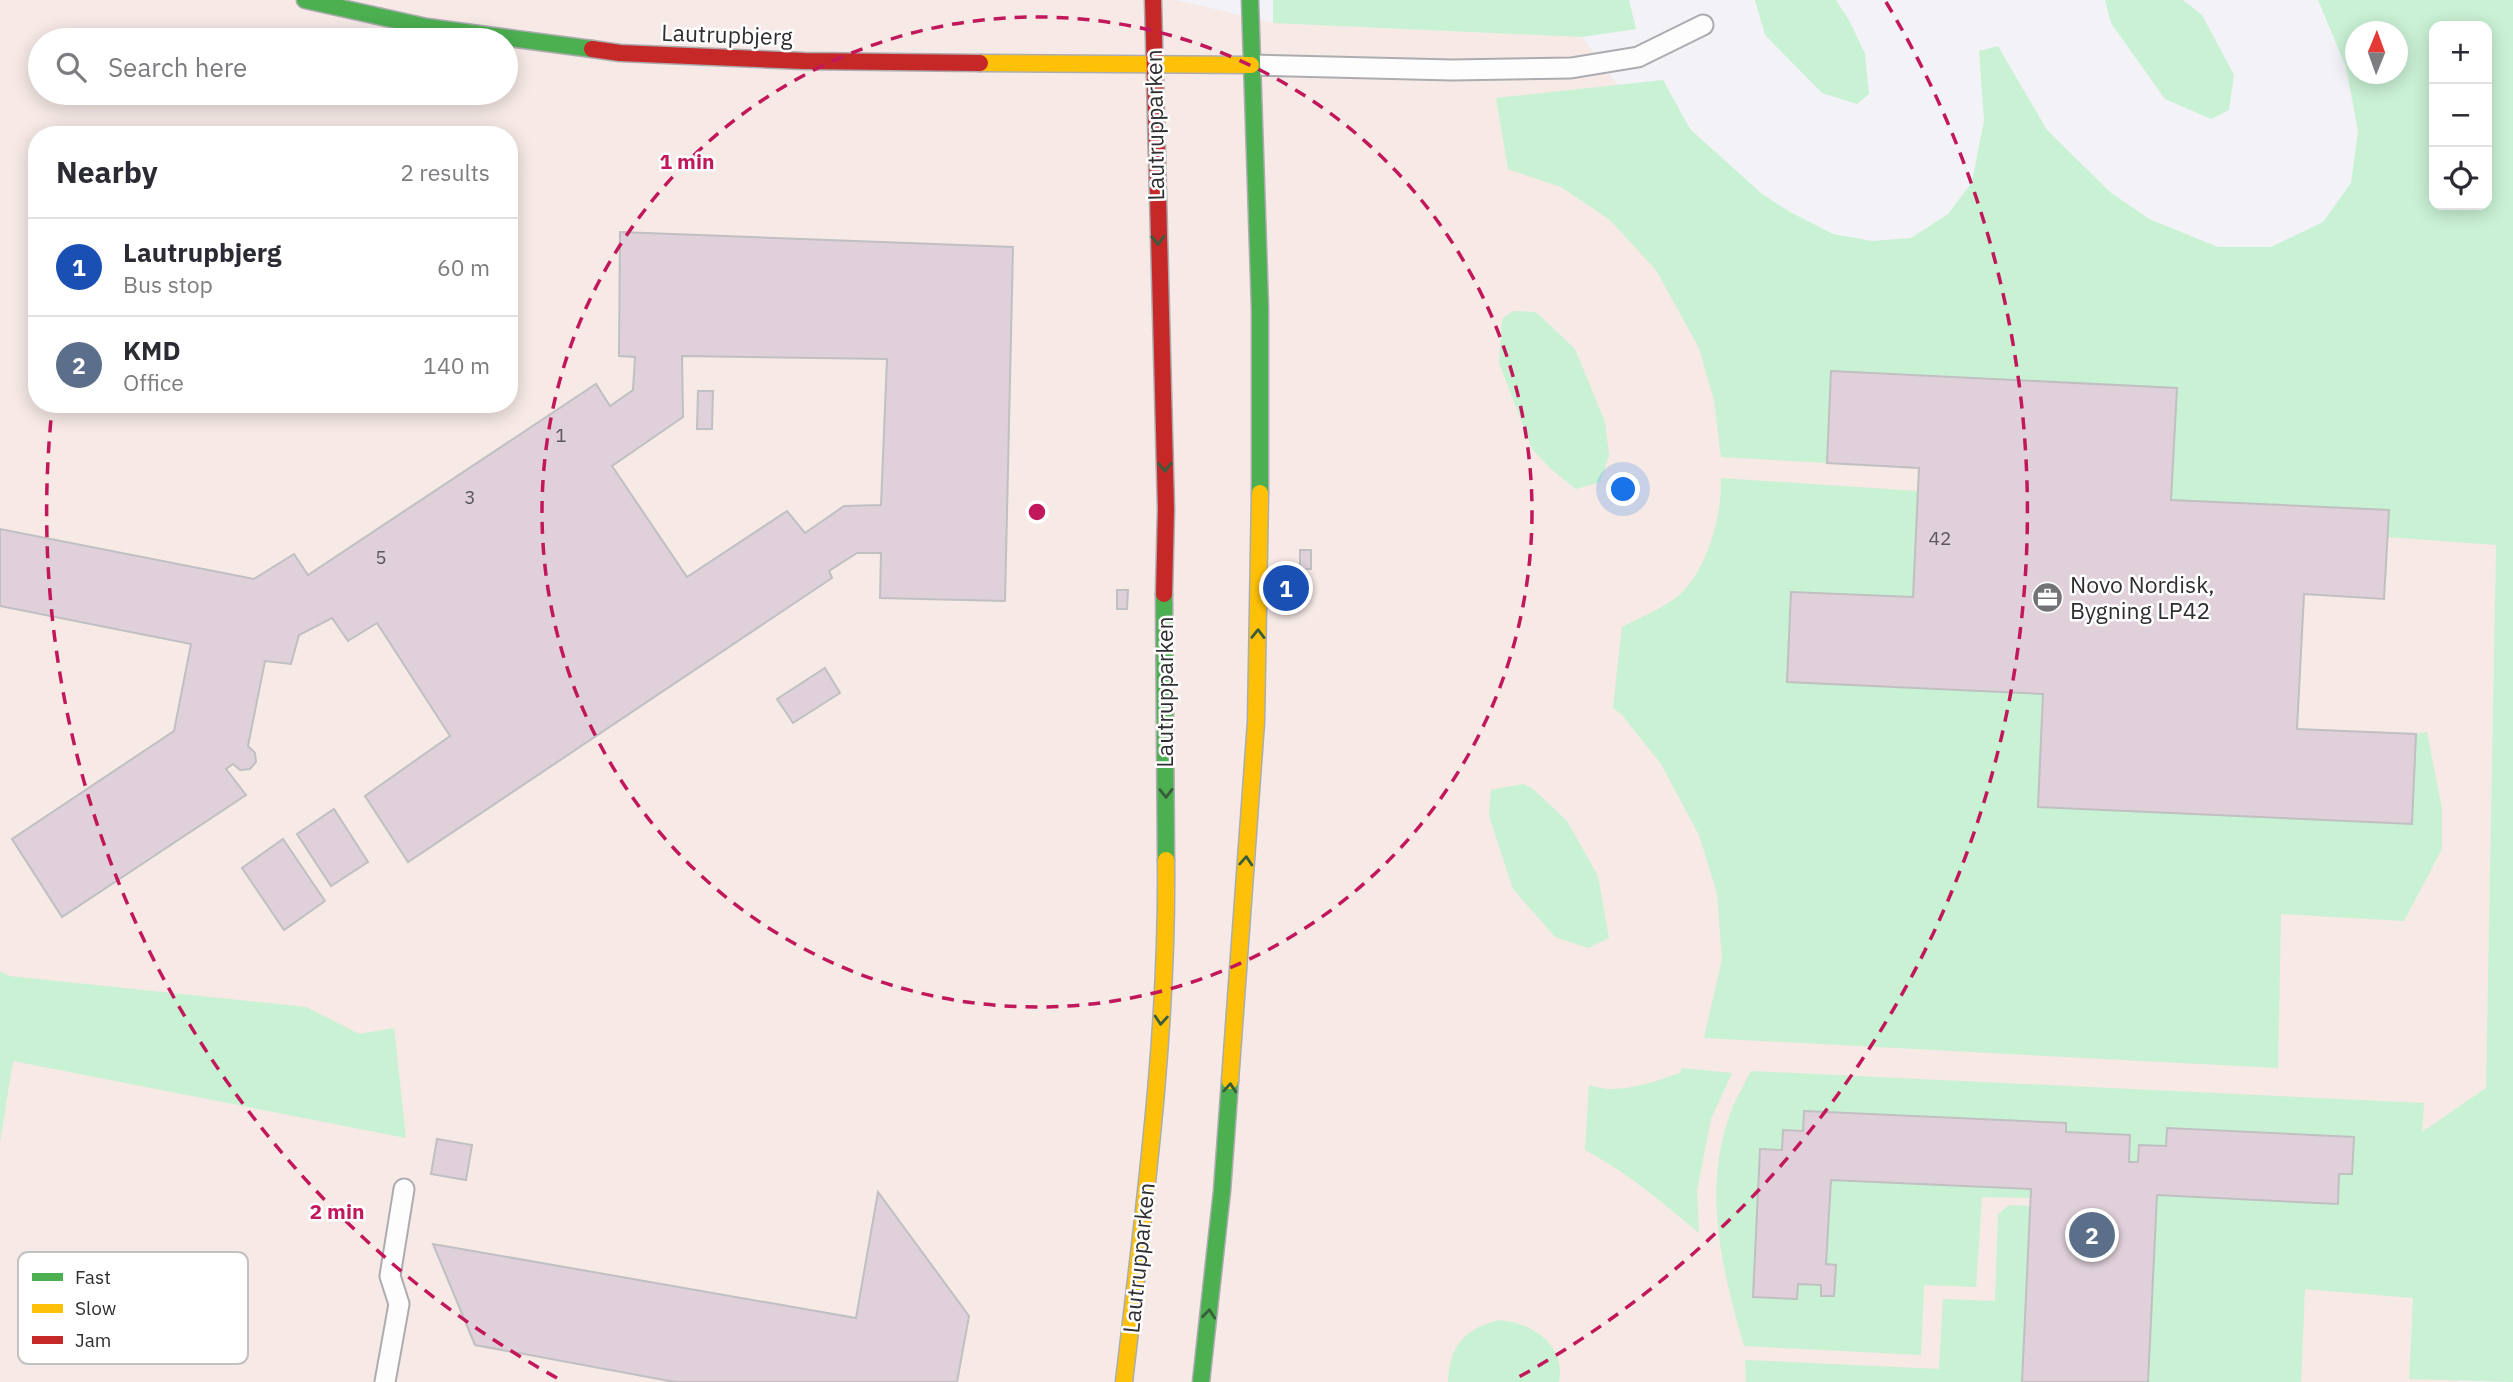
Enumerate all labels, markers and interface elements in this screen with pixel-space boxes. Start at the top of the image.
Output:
street label: Lautrupbjerg [661,17,793,51]
north arrow [2345,21,2408,84]
map controls [2429,21,2492,210]
button: + [2429,21,2492,84]
search box [28,28,518,105]
icon: search [52,48,90,86]
street label: Lautrupparken [1138,49,1170,201]
text: Search here [108,50,247,84]
button: − [2429,84,2492,147]
text: 1 min [660,147,714,175]
button: locate [2429,147,2492,210]
text: Nearby [56,152,158,191]
text: 2 results [400,157,490,187]
one-way arrow [1150,234,1165,245]
text: Lautrupbjerg [123,235,281,269]
text: 1 [72,252,86,282]
text: 60 m [437,252,490,282]
text: Bus stop [123,269,213,299]
text: KMD [123,333,181,367]
text: 2 [72,350,86,380]
text: 140 m [423,350,490,380]
text: Office [123,367,184,397]
house number: 1 [555,423,567,447]
one-way arrow [1157,462,1172,473]
your location [1606,472,1640,506]
house number: 3 [464,485,476,509]
centre of rings [1025,500,1049,524]
house number: 42 [1929,526,1951,550]
house number: 5 [375,545,387,569]
pin: 1 [1263,562,1309,614]
place label: Novo Nordisk, Bygning LP42 [2070,569,2215,625]
office icon: Novo Nordisk, Bygning LP42 [2030,581,2064,615]
street label: Lautrupparken [1149,616,1179,768]
one-way arrow [1250,628,1266,638]
one-way arrow [1158,788,1174,798]
one-way arrow [1238,855,1253,866]
one-way arrow [1154,1015,1169,1026]
one-way arrow [1222,1082,1237,1093]
street label: Lautrupparken [1115,1181,1161,1335]
text: 2 min [310,1197,364,1225]
pin: 2 [2069,1209,2115,1261]
legend [18,1252,248,1364]
text: Fast [75,1265,111,1289]
text: Slow [75,1296,116,1320]
one-way arrow [1201,1308,1216,1320]
text: Jam [75,1328,111,1352]

